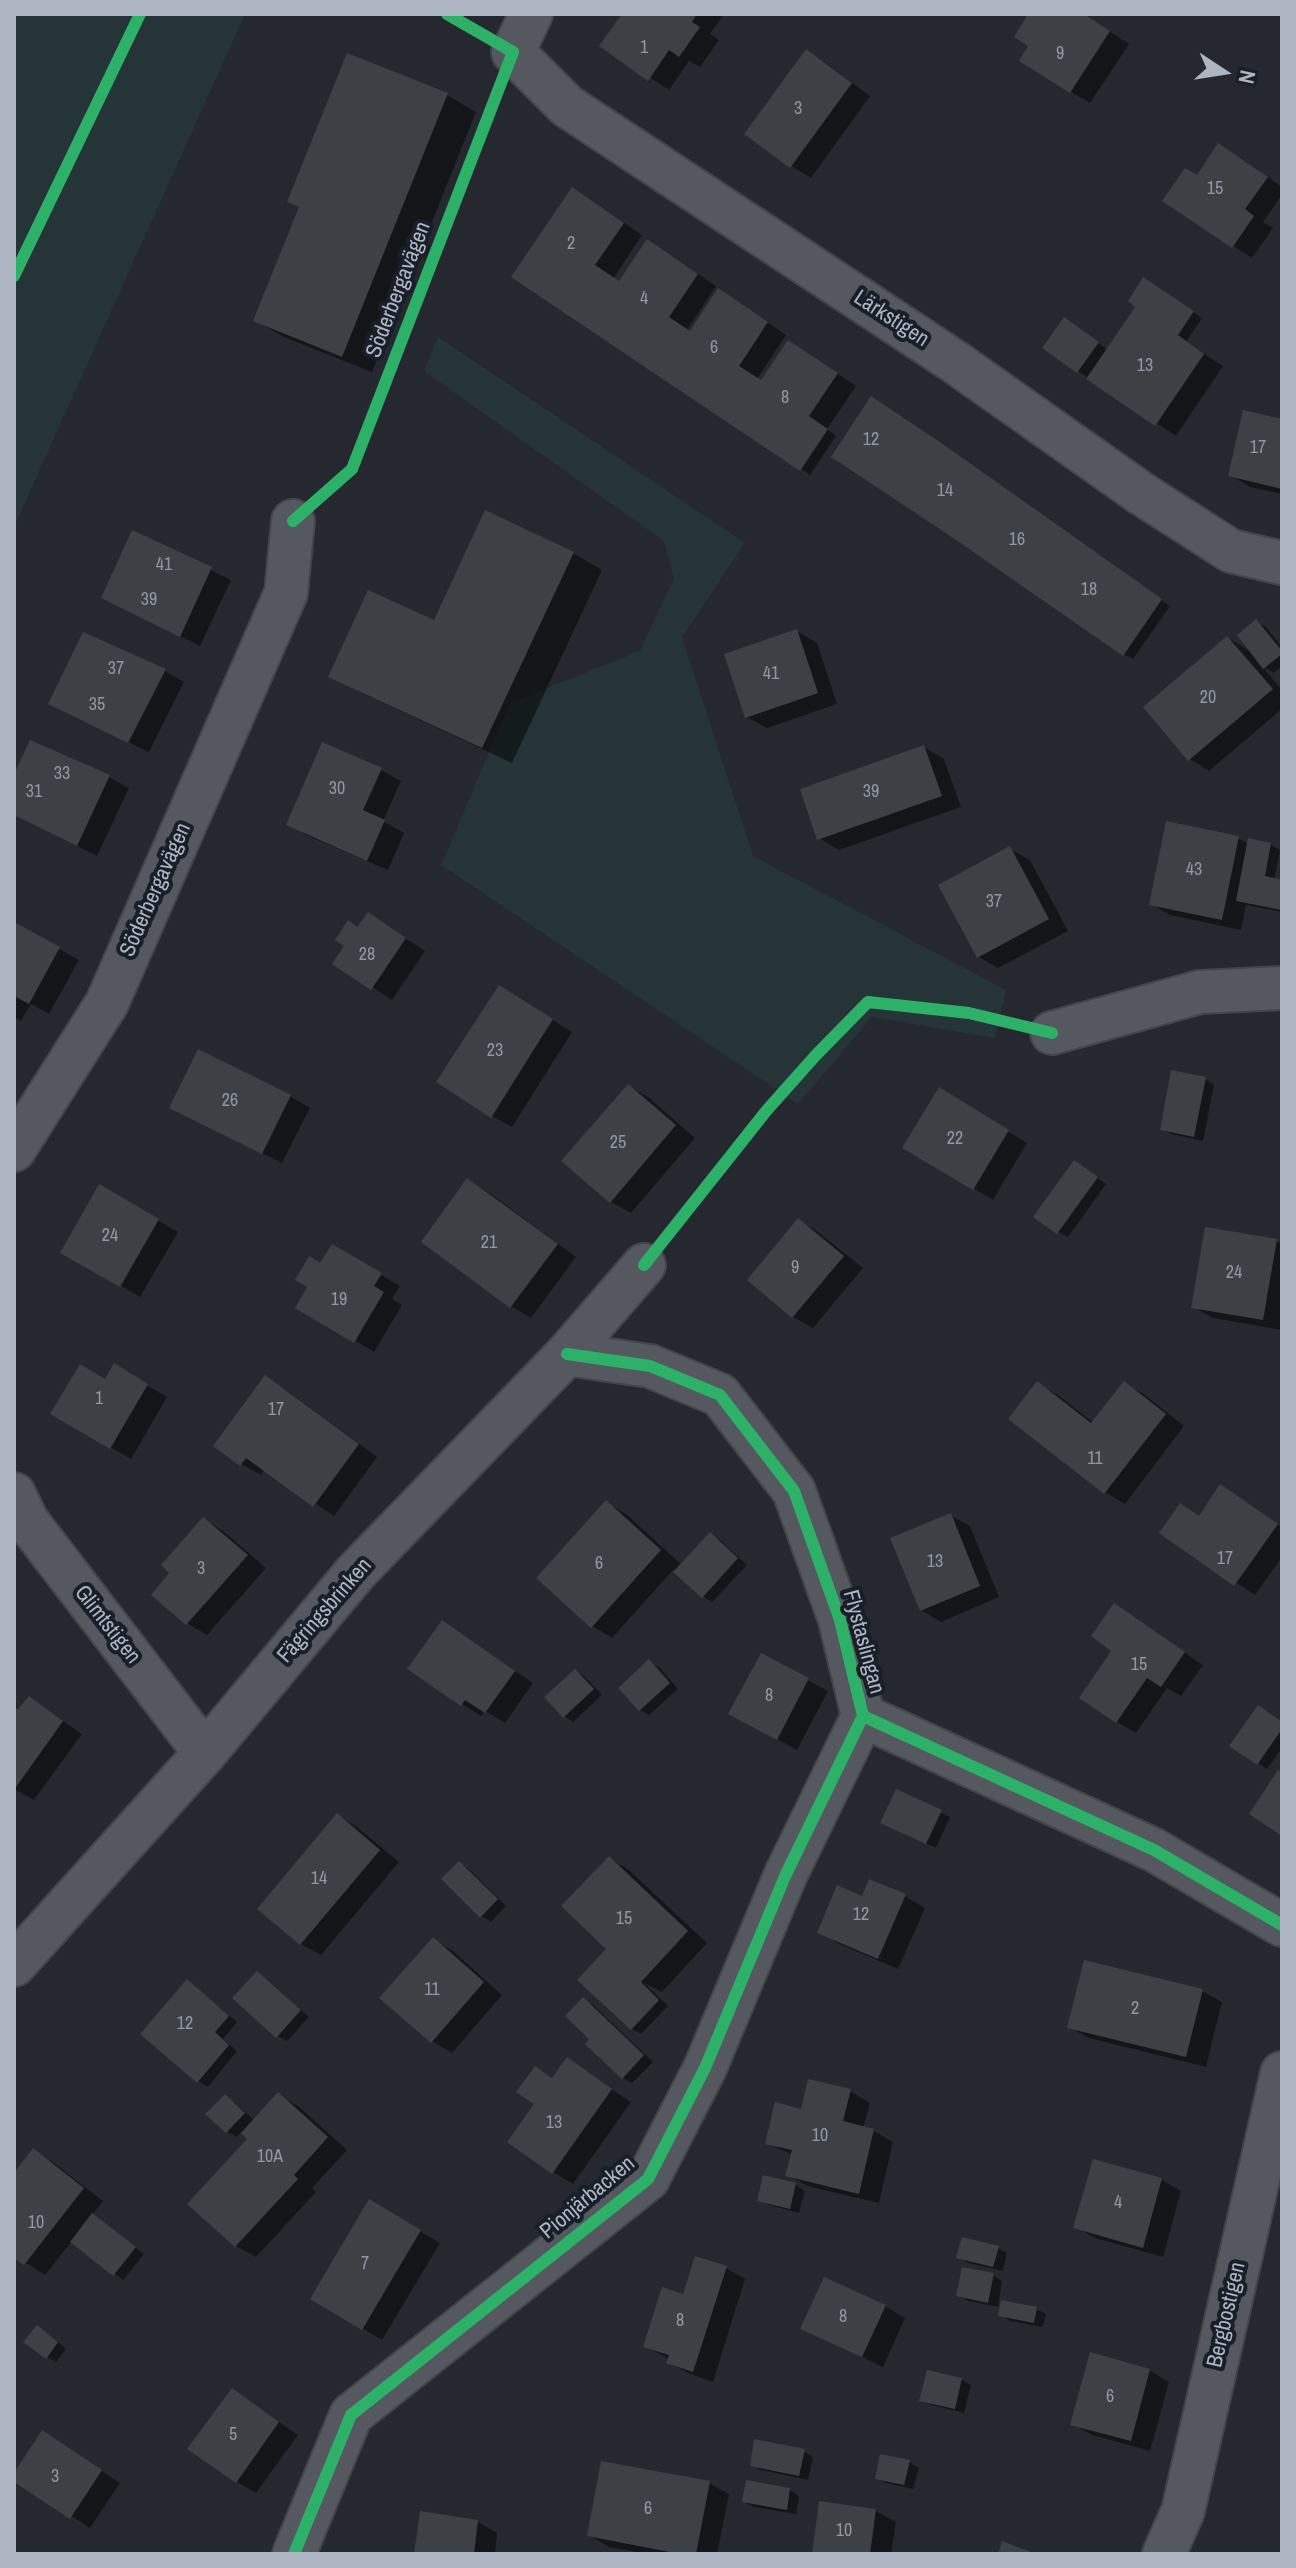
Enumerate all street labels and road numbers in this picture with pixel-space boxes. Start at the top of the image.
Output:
street label: Söderbergavägen [361,218,437,362]
street label: Lärkstigen [848,285,934,353]
street label: Söderbergavägen [115,819,197,961]
street label: Fägringsbrinken [272,1553,378,1669]
street label: Glimtstigen [68,1581,146,1669]
street label: Flystaslingan [836,1587,890,1697]
street label: Pionjärbacken [535,2151,641,2245]
street label: Bergbostigen [1202,2260,1252,2370]

